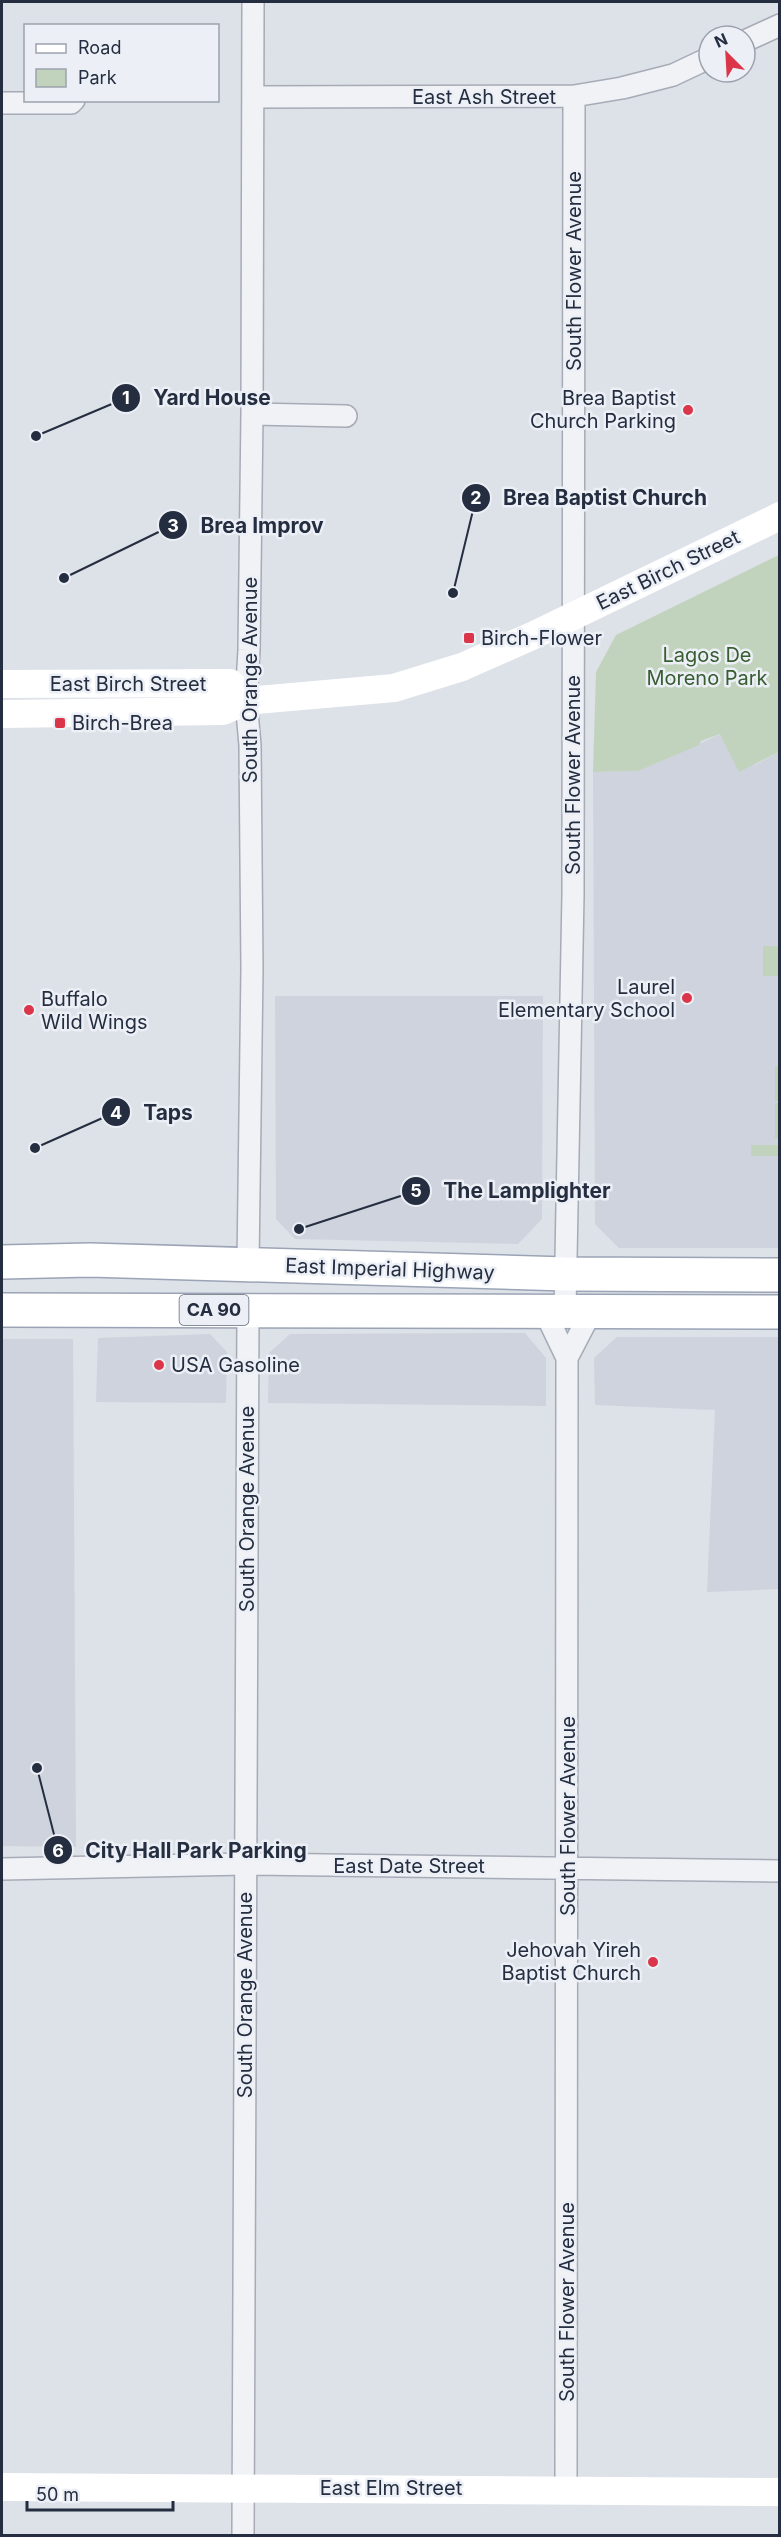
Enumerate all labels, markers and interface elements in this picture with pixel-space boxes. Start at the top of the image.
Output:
legend [24,24,219,102]
north arrow [697,24,757,84]
text: N [711,29,731,52]
text: Road [78,37,121,58]
text: Park [78,67,117,88]
street label: East Ash Street [412,85,557,109]
street label: South Flower Avenue [562,171,586,371]
callout: Yard House [111,378,283,417]
text: Yard House [153,385,271,410]
place label: Brea Baptist Church Parking [530,386,676,433]
text: 1 [122,387,130,408]
marker: Brea Baptist Church Parking [681,403,695,417]
callout: Brea Baptist Church [461,479,720,518]
text: Brea Baptist Church [503,485,707,510]
text: 2 [470,487,482,508]
callout: Brea Improv [158,506,336,545]
text: Brea Improv [200,513,324,538]
text: 3 [167,515,179,536]
street label: East Birch Street [592,525,744,615]
street label: South Orange Avenue [238,577,262,783]
place label: Birch-Flower [481,626,603,650]
marker: Birch-Flower [462,631,476,645]
park label: Lagos De Moreno Park [646,643,768,690]
street label: East Birch Street [50,672,207,696]
street label: South Flower Avenue [561,675,585,875]
place label: Birch-Brea [72,711,173,735]
marker: Birch-Brea [53,716,67,730]
place label: Laurel Elementary School [498,975,675,1022]
place label: Buffalo Wild Wings [41,987,147,1034]
marker: Laurel Elementary School [680,991,694,1005]
marker: Buffalo Wild Wings [22,1003,36,1017]
callout: Taps [101,1093,205,1132]
text: Taps [143,1100,193,1125]
text: 4 [110,1102,122,1123]
callout: The Lamplighter [401,1171,623,1210]
text: The Lamplighter [443,1178,611,1203]
text: 5 [410,1180,422,1201]
street label: East Imperial Highway [285,1253,495,1285]
road number: CA 90 [180,1295,248,1325]
place label: USA Gasoline [171,1353,300,1377]
marker: USA Gasoline [152,1358,166,1372]
street label: South Orange Avenue [235,1406,259,1612]
street label: South Flower Avenue [556,1716,580,1916]
callout: City Hall Park Parking [43,1831,318,1870]
text: City Hall Park Parking [85,1838,307,1863]
text: 6 [52,1840,64,1861]
street label: East Date Street [333,1854,485,1878]
street label: South Orange Avenue [233,1892,257,2098]
place label: Jehovah Yireh Baptist Church [502,1938,641,1985]
marker: Jehovah Yireh Baptist Church [646,1955,660,1969]
street label: South Flower Avenue [555,2202,579,2402]
scale bar [27,2474,172,2512]
street label: East Elm Street [320,2476,463,2500]
text: 50 m [36,2484,79,2505]

